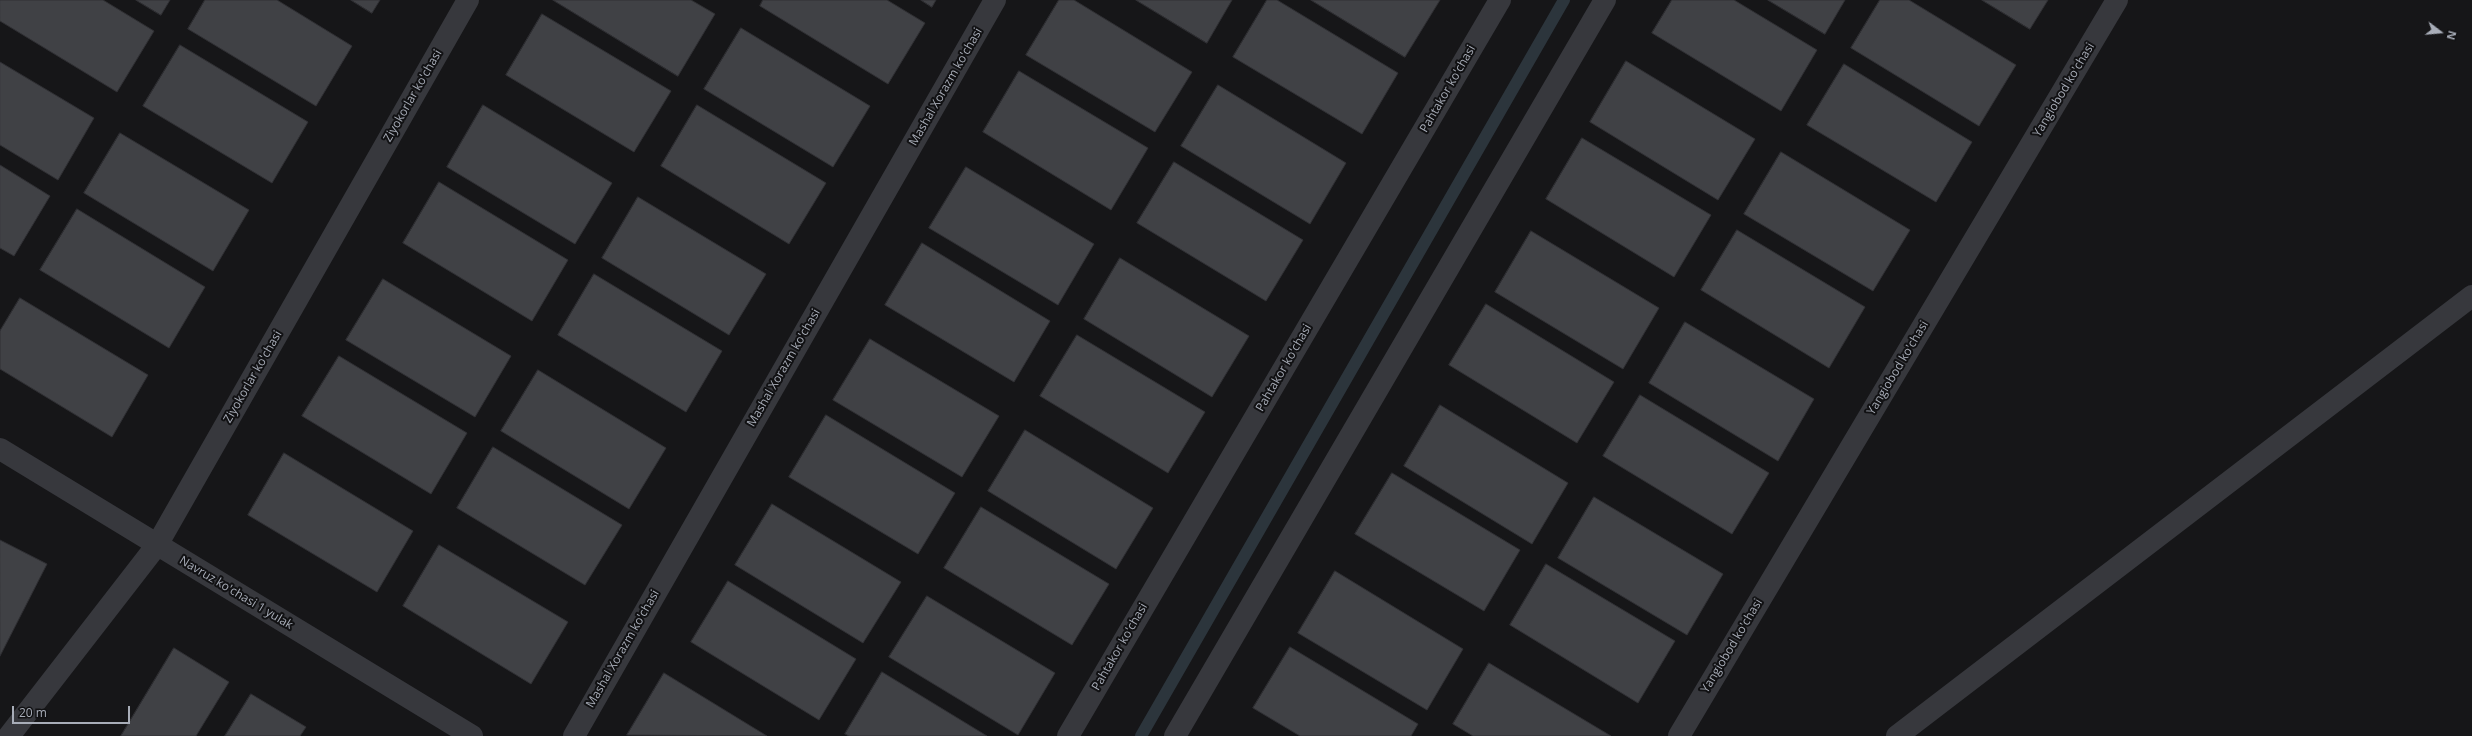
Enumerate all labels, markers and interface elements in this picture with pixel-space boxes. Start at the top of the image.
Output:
north arrow [2420,12,2460,52]
street label: Mashal Xorazm ko'chasi [906,26,986,148]
text: N [2444,29,2460,42]
street label: Yangiobod ko'chasi [2030,40,2098,140]
street label: Pahtakor ko'chasi [1417,43,1479,135]
street label: Ziyokorlar ko'chasi [381,47,445,145]
street label: Mashal Xorazm ko'chasi [744,307,824,429]
street label: Yangiobod ko'chasi [1864,318,1932,418]
street label: Pahtakor ko'chasi [1253,322,1315,414]
street label: Ziyokorlar ko'chasi [221,328,285,426]
street label: Navruz ko'chasi 1 yulak [177,553,295,633]
street label: Mashal Xorazm ko'chasi [583,588,663,710]
street label: Yangiobod ko'chasi [1698,596,1766,696]
street label: Pahtakor ko'chasi [1089,601,1151,693]
scale bar [14,698,132,724]
text: 20 m [19,704,47,721]

